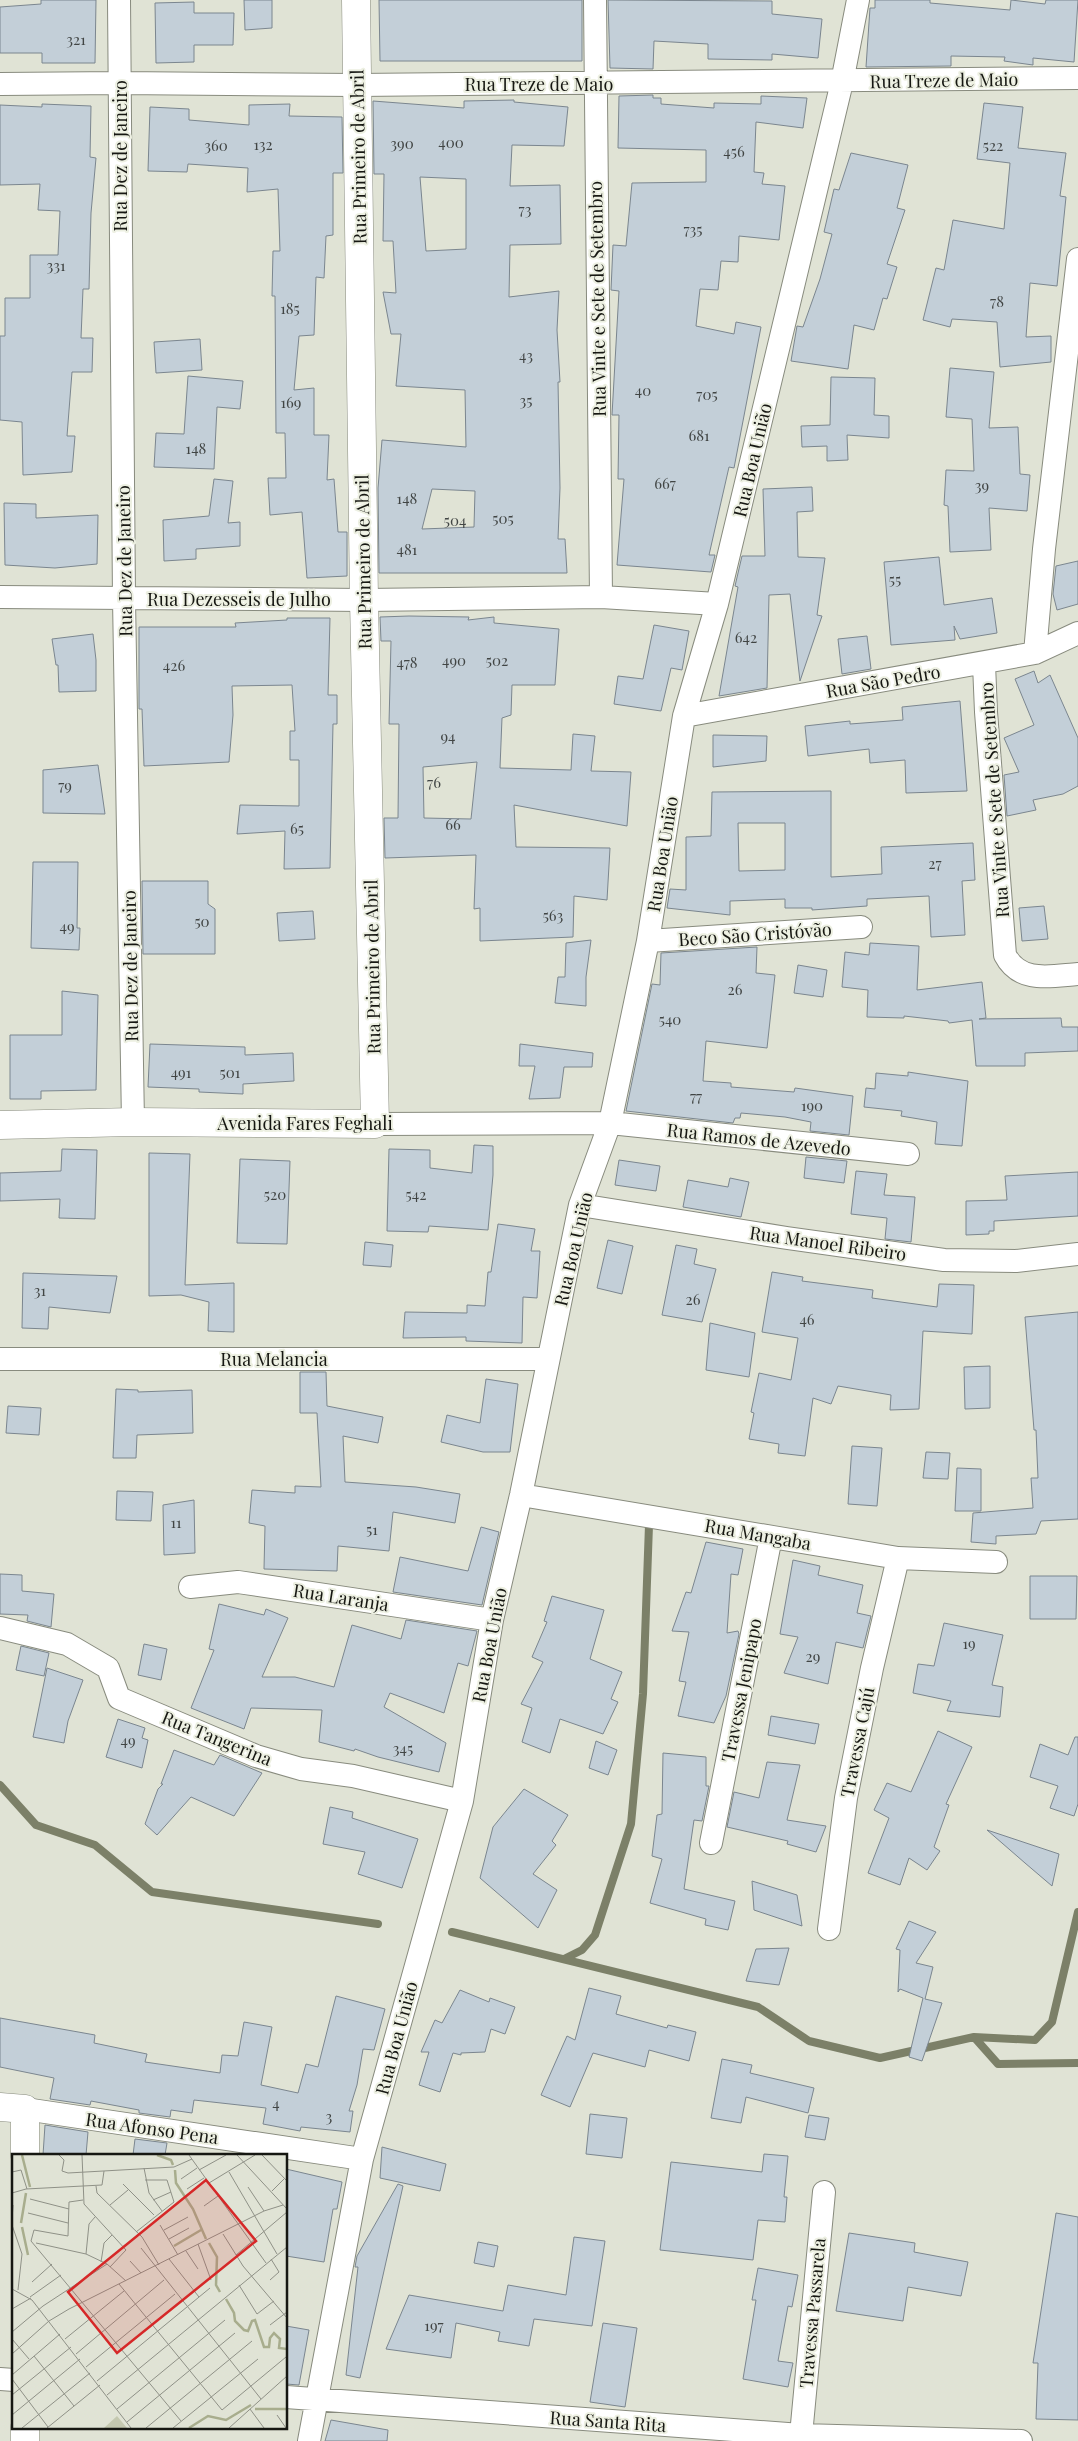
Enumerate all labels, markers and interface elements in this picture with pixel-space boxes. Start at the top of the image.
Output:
house number: 321 [66,29,86,49]
street label: Rua Treze de Maio [869,67,1019,93]
street label: Rua Primeiro de Abril [344,69,372,245]
street label: Rua Treze de Maio [465,72,614,96]
street label: Rua Dez de Janeiro [108,80,132,232]
house number: 400 [438,132,464,152]
house number: 390 [390,133,414,153]
house number: 132 [253,134,273,154]
house number: 360 [204,135,228,155]
house number: 522 [983,135,1003,155]
house number: 456 [723,141,745,161]
street label: Rua Vinte e Sete de Setembro [583,181,611,417]
house number: 73 [519,199,532,219]
house number: 735 [683,219,703,239]
house number: 331 [46,255,66,275]
house number: 78 [990,291,1004,311]
house number: 185 [280,298,300,318]
house number: 43 [519,345,533,365]
house number: 40 [635,380,651,400]
house number: 705 [696,384,718,404]
house number: 35 [520,390,533,410]
house number: 169 [281,392,301,412]
street label: Rua Boa União [727,400,777,519]
house number: 681 [688,425,710,445]
house number: 148 [186,438,207,458]
house number: 667 [654,473,676,493]
street label: Rua Primeiro de Abril [349,474,377,650]
house number: 39 [975,475,989,495]
street label: Rua Dez de Janeiro [111,485,137,637]
house number: 148 [397,488,418,508]
house number: 505 [492,508,514,528]
house number: 504 [444,510,466,530]
house number: 481 [397,539,418,559]
house number: 55 [889,569,901,589]
street label: Rua Dezesseis de Julho [147,587,331,611]
house number: 642 [735,627,757,647]
house number: 490 [442,650,466,670]
house number: 502 [486,650,508,670]
house number: 478 [396,652,418,672]
house number: 426 [163,655,185,675]
street label: Rua São Pedro [824,659,942,703]
street label: Rua Vinte e Sete de Setembro [974,681,1014,919]
house number: 94 [440,726,456,746]
house number: 76 [427,772,441,792]
house number: 79 [58,775,72,795]
street label: Rua Boa União [641,794,683,913]
house number: 66 [445,814,461,834]
house number: 65 [290,818,304,838]
house number: 27 [928,853,942,873]
street label: Rua Primeiro de Abril [358,879,386,1055]
street label: Rua Dez de Janeiro [117,890,143,1042]
house number: 563 [543,905,564,925]
house number: 50 [194,911,210,931]
house number: 49 [59,916,75,936]
street label: Beco São Cristóvão [677,917,833,951]
house number: 26 [728,979,743,999]
house number: 540 [659,1009,681,1029]
house number: 491 [171,1062,192,1082]
house number: 501 [220,1062,241,1082]
house number: 77 [690,1086,702,1106]
house number: 190 [801,1095,823,1115]
street label: Avenida Fares Feghali [216,1111,393,1135]
street label: Rua Ramos de Azevedo [666,1117,852,1161]
house number: 520 [264,1184,286,1204]
house number: 542 [406,1184,426,1204]
street label: Rua Boa União [548,1189,598,1308]
street label: Rua Manoel Ribeiro [748,1220,908,1266]
house number: 31 [34,1280,47,1300]
house number: 26 [686,1289,701,1309]
house number: 46 [799,1309,815,1329]
street label: Rua Melancia [220,1347,328,1371]
house number: 11 [170,1512,182,1532]
street label: Rua Mangaba [703,1513,813,1555]
house number: 51 [366,1519,378,1539]
street label: Rua Laranja [292,1578,391,1616]
street label: Rua Boa União [466,1585,512,1704]
street label: Travessa Jenipapo [715,1616,767,1764]
house number: 19 [962,1633,976,1653]
house number: 29 [806,1646,820,1666]
street label: Travessa Cajú [835,1684,880,1799]
street label: Rua Tangerina [158,1705,276,1771]
house number: 49 [120,1730,136,1750]
house number: 345 [393,1738,413,1758]
street label: Rua Boa União [369,1978,423,2097]
house number: 4 [272,2093,280,2113]
house number: 3 [326,2106,333,2126]
street label: Rua Afonso Pena [84,2107,220,2149]
inset map [12,2154,288,2428]
street label: Travessa Passarela [793,2237,831,2389]
house number: 197 [424,2315,444,2335]
street label: Rua Santa Rita [549,2405,667,2437]

